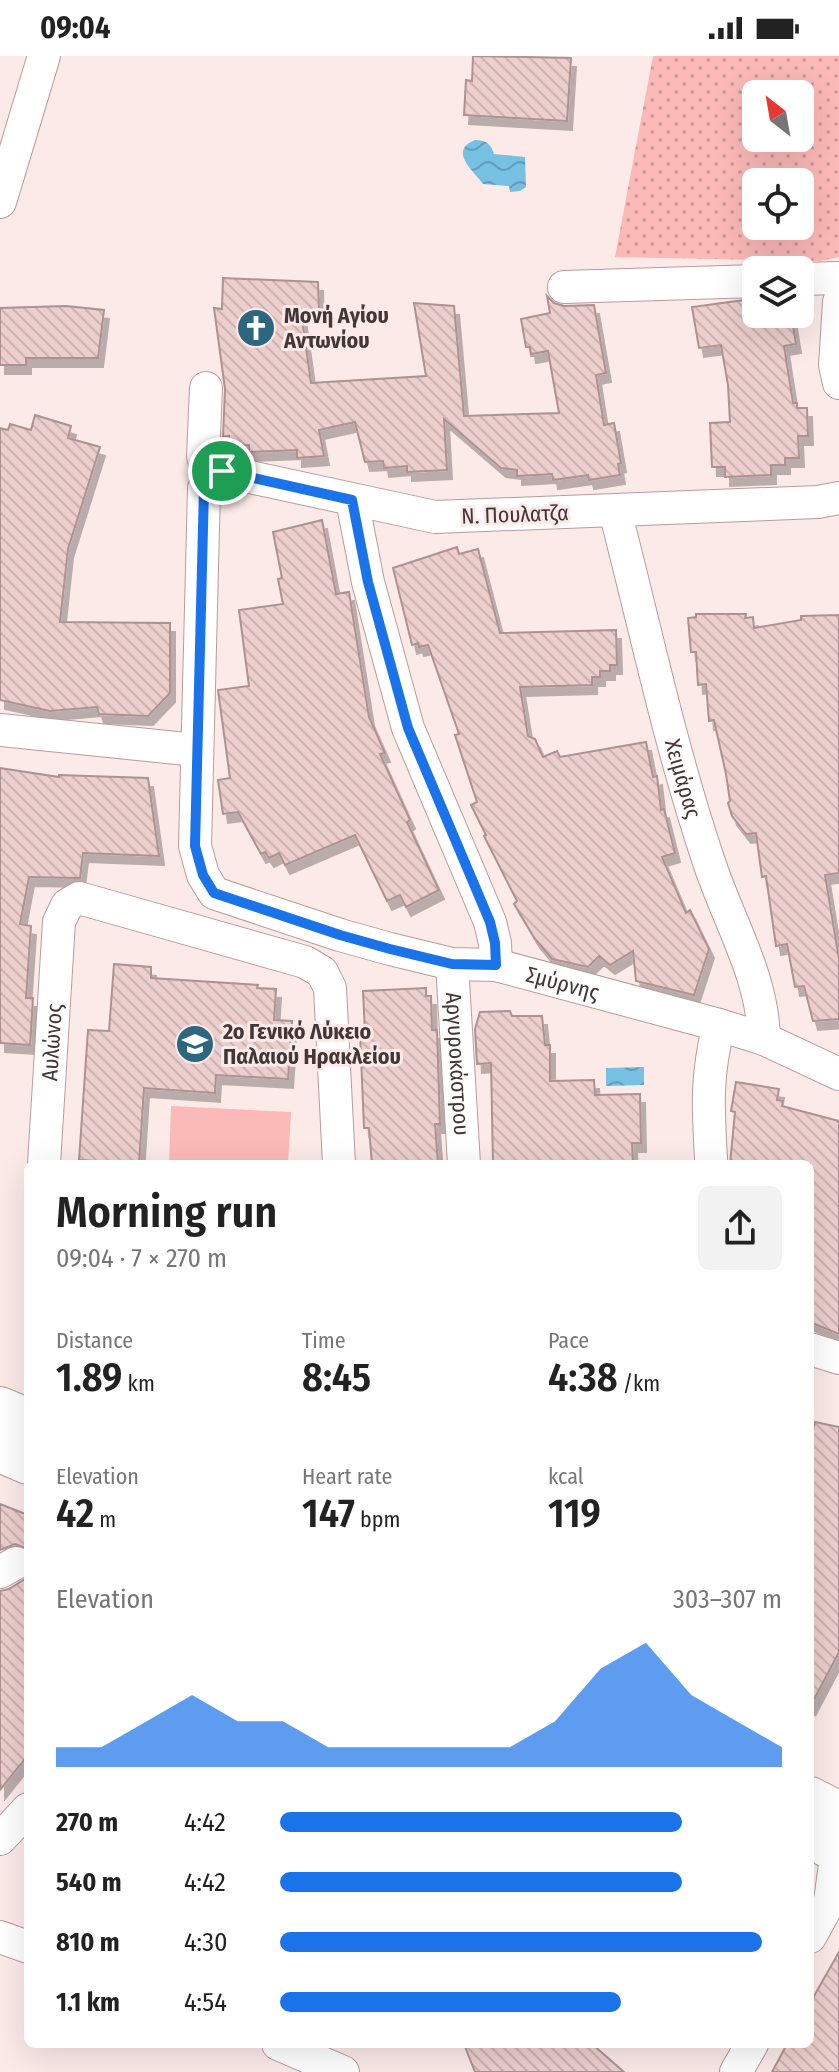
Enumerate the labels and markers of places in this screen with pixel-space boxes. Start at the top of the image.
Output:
place label: Μονή Αγίου Αντωνίου [283,302,389,354]
church icon: Μονή Αγίου Αντωνίου [235,307,277,349]
pin [188,437,256,505]
place label: 2ο Γενικό Λύκειο Παλαιού Ηρακλείου [222,1018,401,1070]
school or university icon: 2ο Γενικό Λύκειο Παλαιού Ηρακλείου [174,1023,216,1065]

